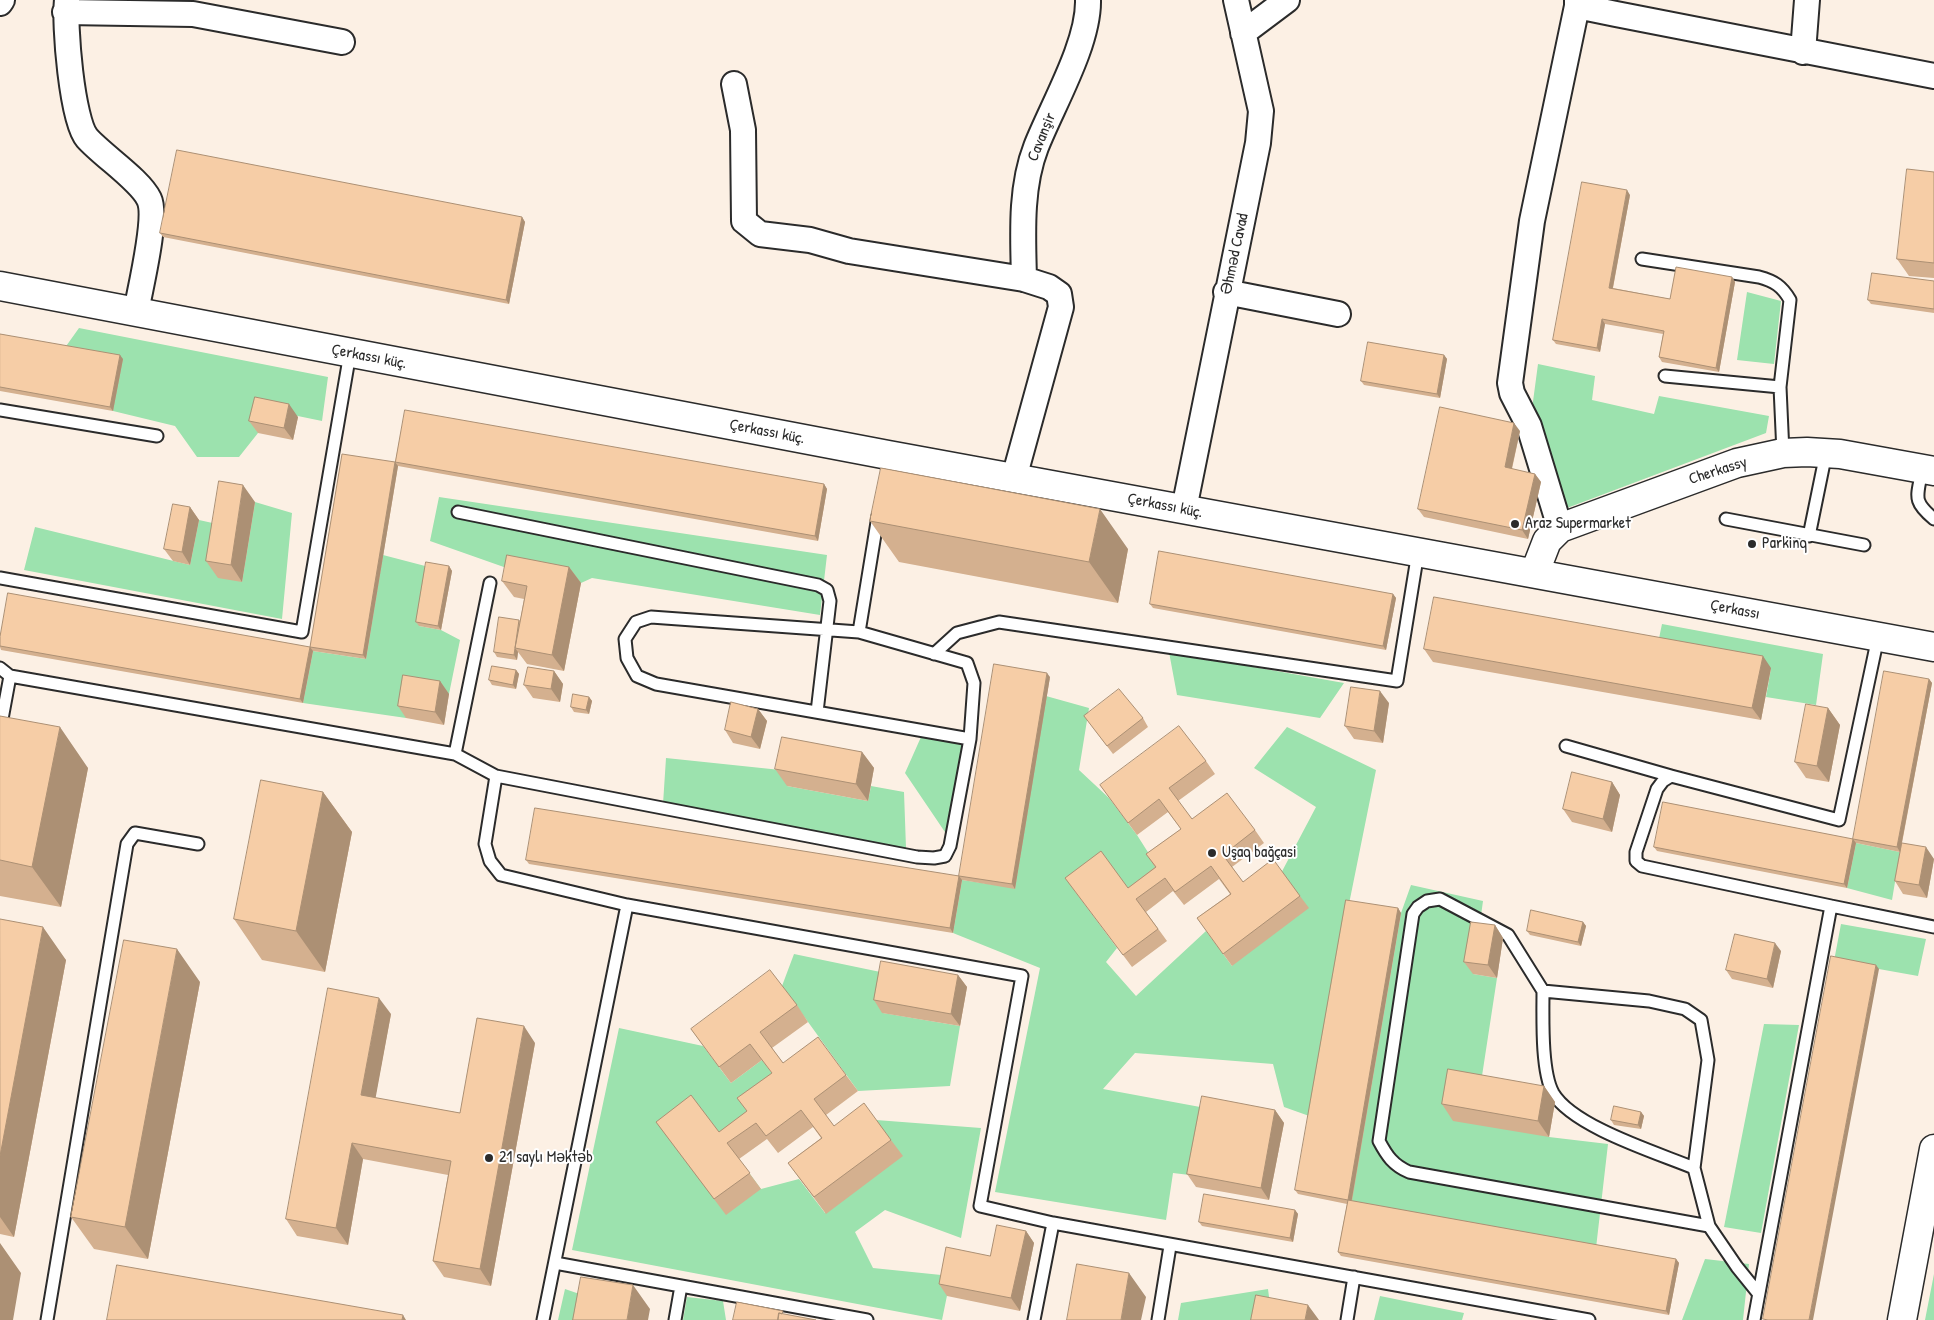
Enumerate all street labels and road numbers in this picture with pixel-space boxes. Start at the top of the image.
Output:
street label: Cavanşir [1024,110,1060,164]
street label: Əhməd Cavad [1217,212,1253,296]
street label: Çerkassı küç. [330,340,408,374]
street label: Çerkassı küç. [728,415,806,449]
street label: Cherkassy [1686,453,1750,489]
street label: Çerkassı küç. [1126,489,1204,523]
street label: Çerkassı [1709,596,1761,624]

